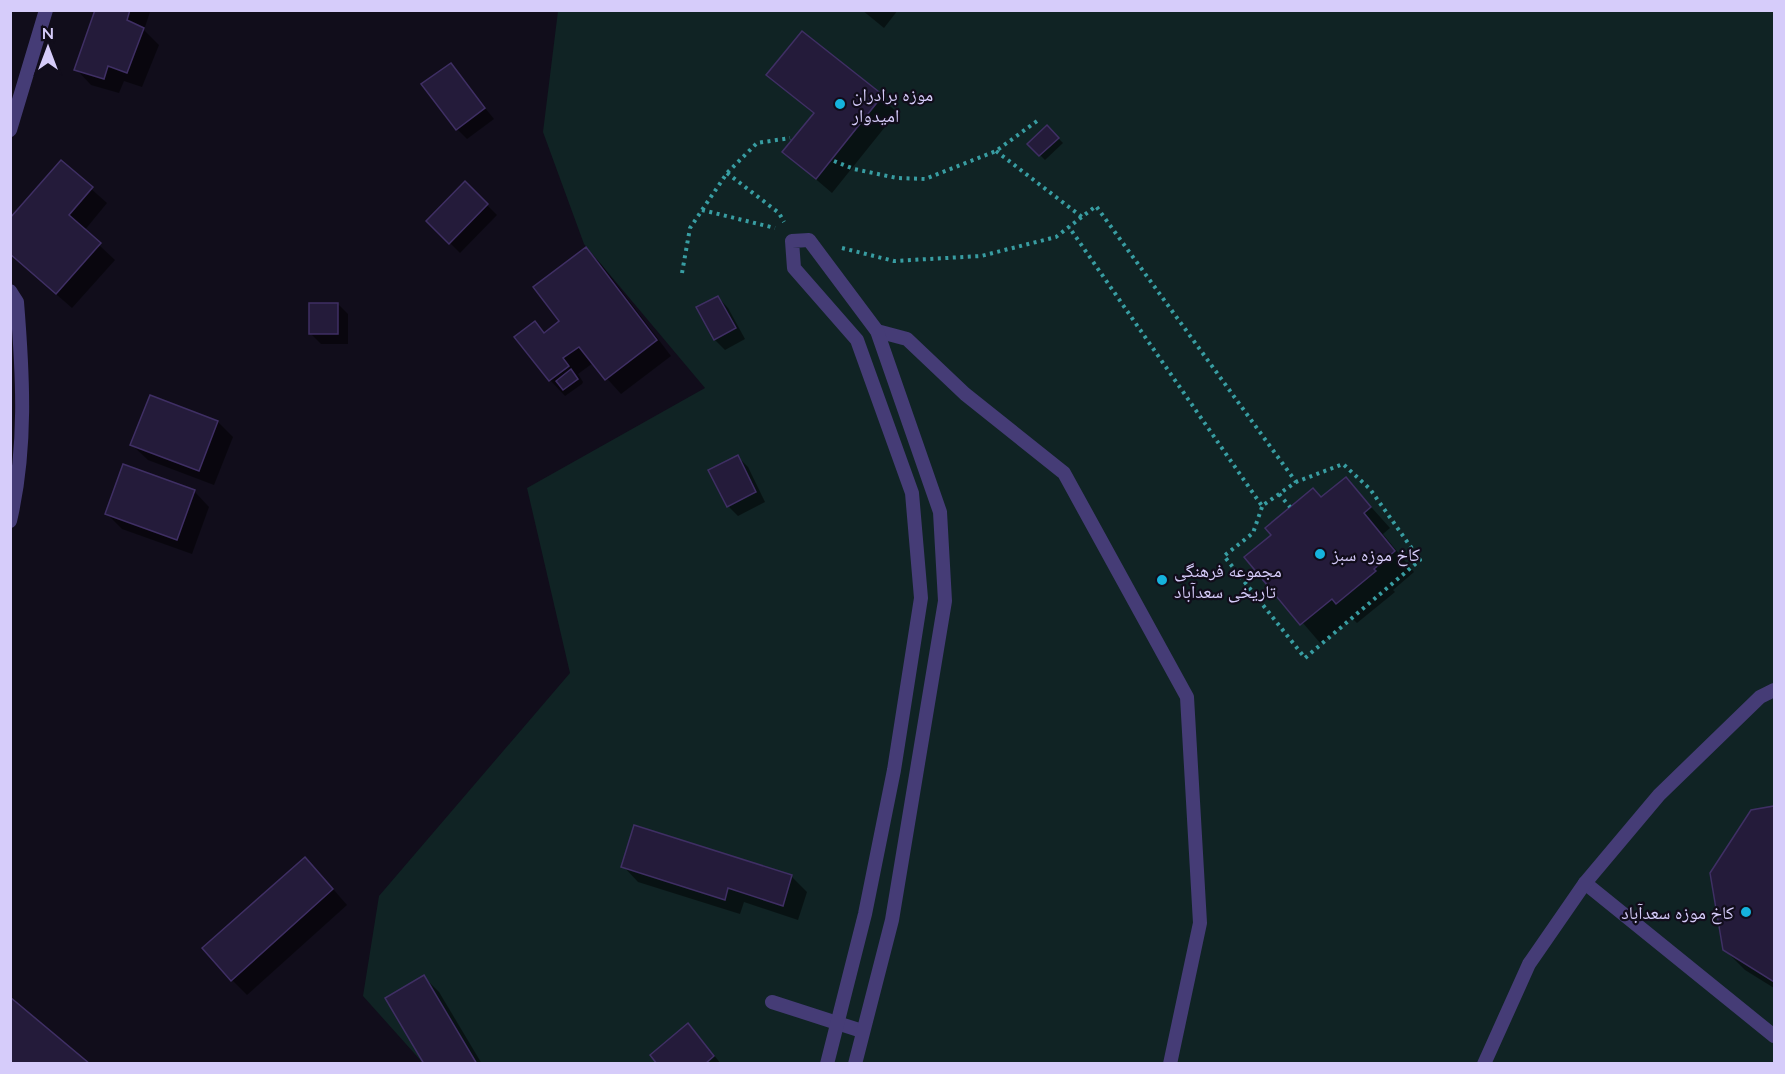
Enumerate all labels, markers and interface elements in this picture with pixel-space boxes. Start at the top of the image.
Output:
north arrow [18,18,78,78]
text: N [42,23,54,42]
place label: موزه برادران امیدوار [851,83,933,126]
marker: موزه برادران امیدوار [833,97,847,111]
place label: کاخ موزه سبز [1331,543,1421,567]
marker: کاخ موزه سبز [1313,547,1327,561]
place label: مجموعه فرهنگی تاریخی سعدآباد [1174,559,1282,603]
marker: مجموعه فرهنگی تاریخی سعدآباد [1155,573,1169,587]
place label: کاخ موزه سعدآباد [1621,901,1735,925]
marker: کاخ موزه سعدآباد [1739,905,1753,919]

